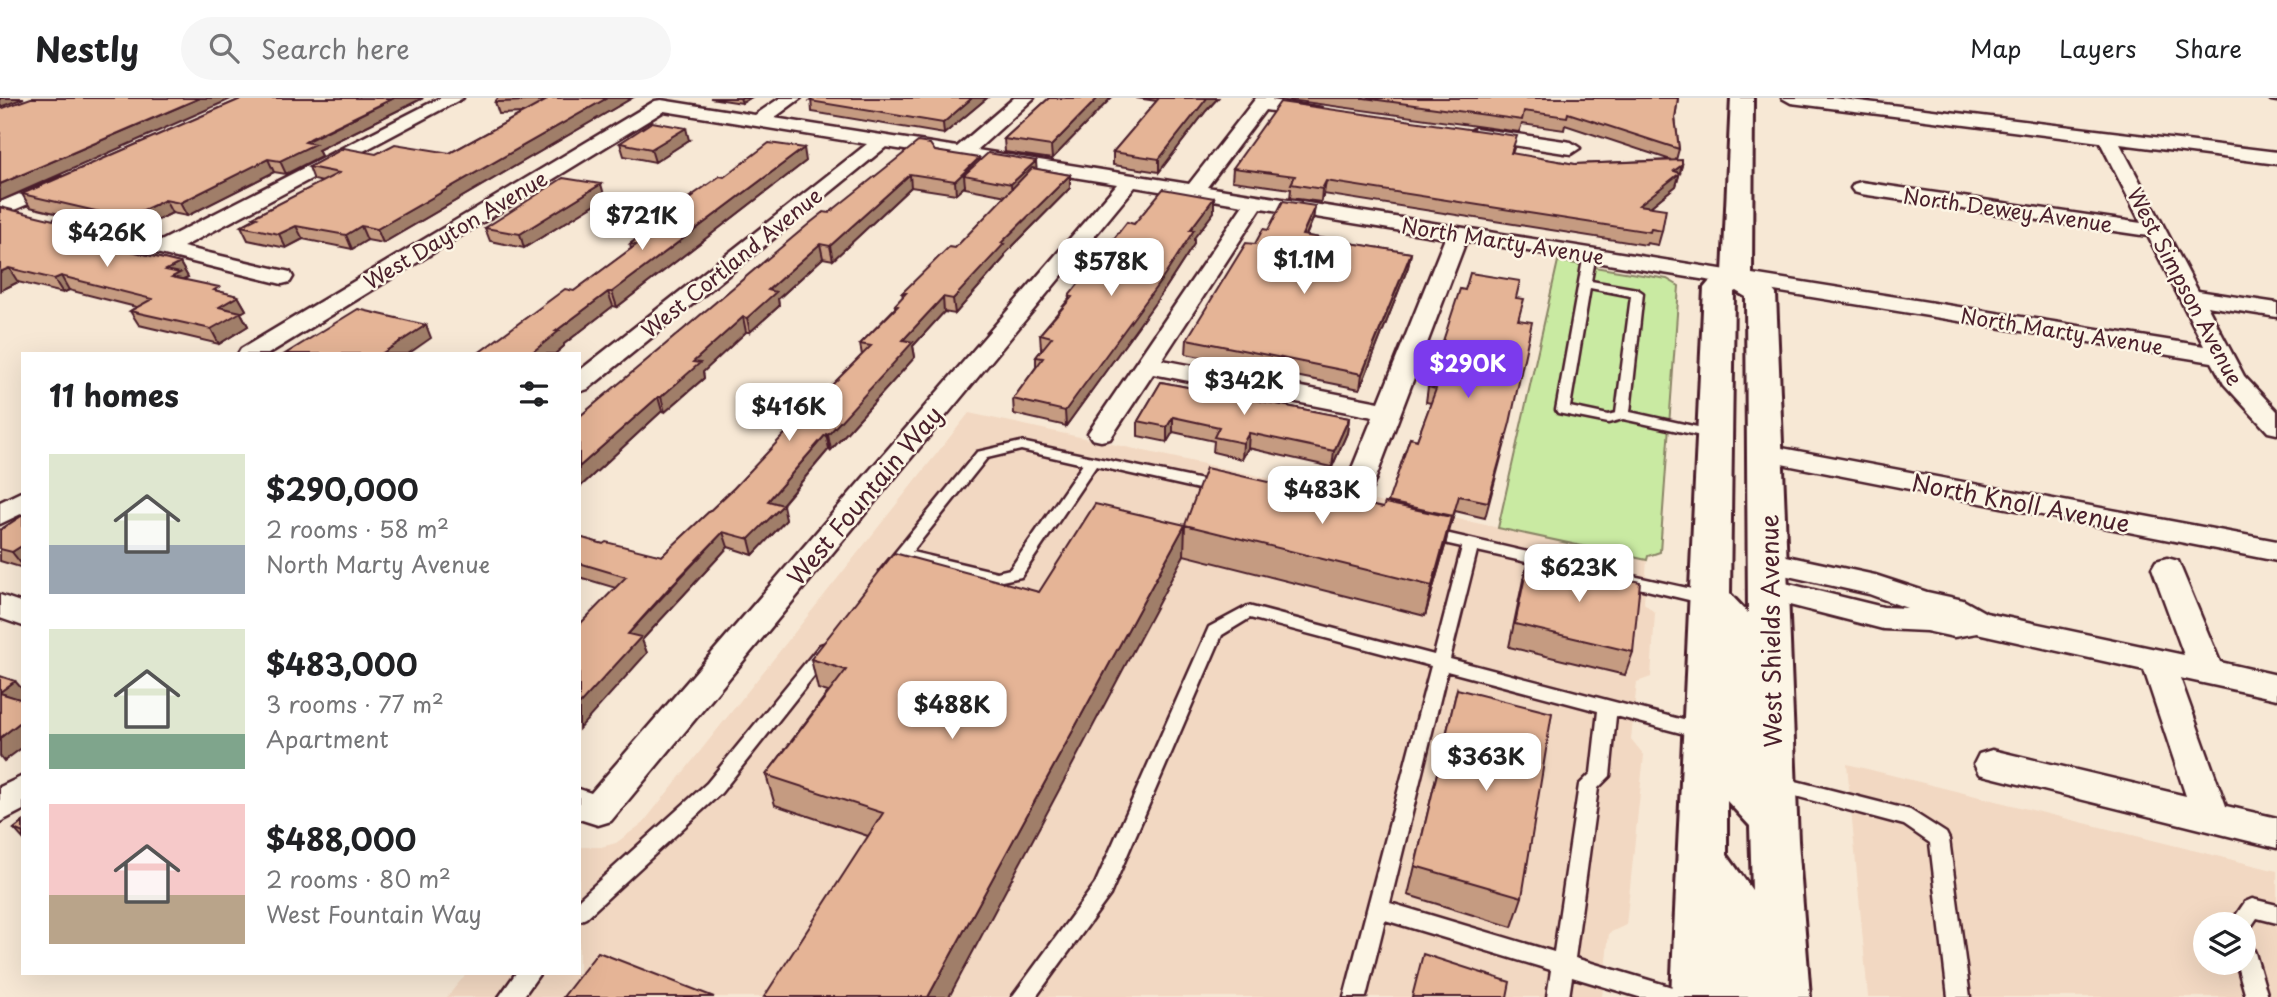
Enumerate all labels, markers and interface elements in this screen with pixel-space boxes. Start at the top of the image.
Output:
search box [181,17,671,80]
text: Nestly [35,23,139,73]
icon: search [205,29,243,67]
text: Search here [261,29,410,68]
text: Map [1970,30,2021,66]
text: Layers [2059,30,2136,66]
text: Share [2174,30,2242,66]
street label: West Dayton Avenue [357,161,553,297]
street label: North Dewey Avenue [1901,178,2115,240]
street label: West Cortland Avenue [634,179,828,345]
street label: West Simpson Avenue [2120,181,2252,391]
pin: $721K [593,192,691,252]
text: $721K [606,197,678,232]
street label: North Marty Avenue [1399,208,1607,272]
pin: $426K [58,209,156,269]
text: $426K [68,214,146,249]
pin: $1.1M [1255,236,1353,296]
pin: $578K [1062,238,1160,298]
text: $1.1M [1273,241,1335,276]
text: $578K [1074,243,1148,278]
street label: North Marty Avenue [1958,298,2166,362]
pin: $290K [1419,341,1517,400]
text: $290K [1430,345,1506,380]
pin: $342K [1195,358,1293,417]
text: $342K [1204,362,1284,397]
text: 11 homes [49,372,179,417]
icon: filters [515,375,553,413]
pin: $416K [740,384,838,443]
text: $416K [752,388,826,423]
street label: West Fountain Way [778,397,950,593]
street label: North Knoll Avenue [1909,463,2133,541]
text: $290,000 [266,466,419,511]
pin: $483K [1273,466,1371,526]
text: $483K [1284,471,1360,506]
icon: home [105,482,189,566]
text: 2 rooms · 58 m² [266,511,449,546]
street label: West Shields Avenue [1750,514,1790,748]
pin: $623K [1530,545,1628,604]
text: North Marty Avenue [266,546,490,581]
text: $623K [1540,549,1618,584]
text: $483,000 [266,641,418,686]
icon: home [105,657,189,741]
pin: $488K [903,682,1001,741]
text: 3 rooms · 77 m² [266,686,444,721]
text: $488K [914,686,990,721]
text: Apartment [266,721,389,756]
pin: $363K [1437,734,1535,793]
text: $363K [1447,738,1525,773]
text: $488,000 [266,816,416,861]
icon: home [105,832,189,916]
text: 2 rooms · 80 m² [266,861,451,896]
text: West Fountain Way [266,896,482,931]
map controls [2193,912,2256,975]
button: layers [2193,912,2256,975]

